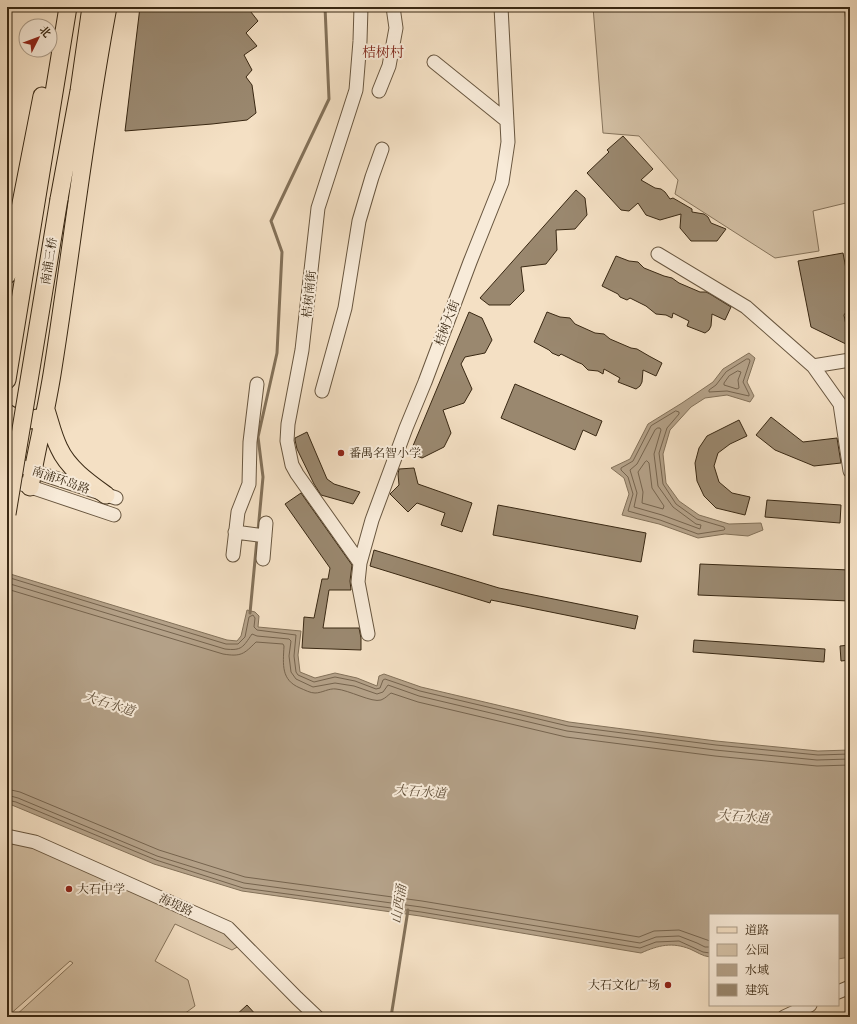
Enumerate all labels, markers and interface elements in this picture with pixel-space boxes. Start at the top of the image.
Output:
north arrow [18,18,58,58]
text: 北 [36,23,54,41]
district label: 桔树村 [362,43,404,62]
street label: 南浦三桥 [37,236,61,286]
street label: 桔树南街 [299,268,320,319]
street label: 桔树大街 [431,297,463,348]
place label: 番禺名智小学 [349,445,421,461]
marker: 番禺名智小学 [336,448,346,458]
street label: 南浦环岛路 [30,463,92,497]
water label: 大石水道 [81,687,138,721]
water label: 大石水道 [393,781,449,803]
water label: 大石水道 [716,806,772,828]
place label: 大石中学 [77,881,125,897]
water label: 山西涌 [387,881,411,925]
marker: 大石中学 [64,884,74,894]
street label: 海堤路 [156,890,196,920]
legend [709,914,839,1006]
text: 道路 [745,922,769,938]
text: 公园 [745,942,769,958]
text: 水域 [745,962,769,978]
place label: 大石文化广场 [588,977,660,993]
marker: 大石文化广场 [663,980,673,990]
text: 建筑 [745,982,769,998]

